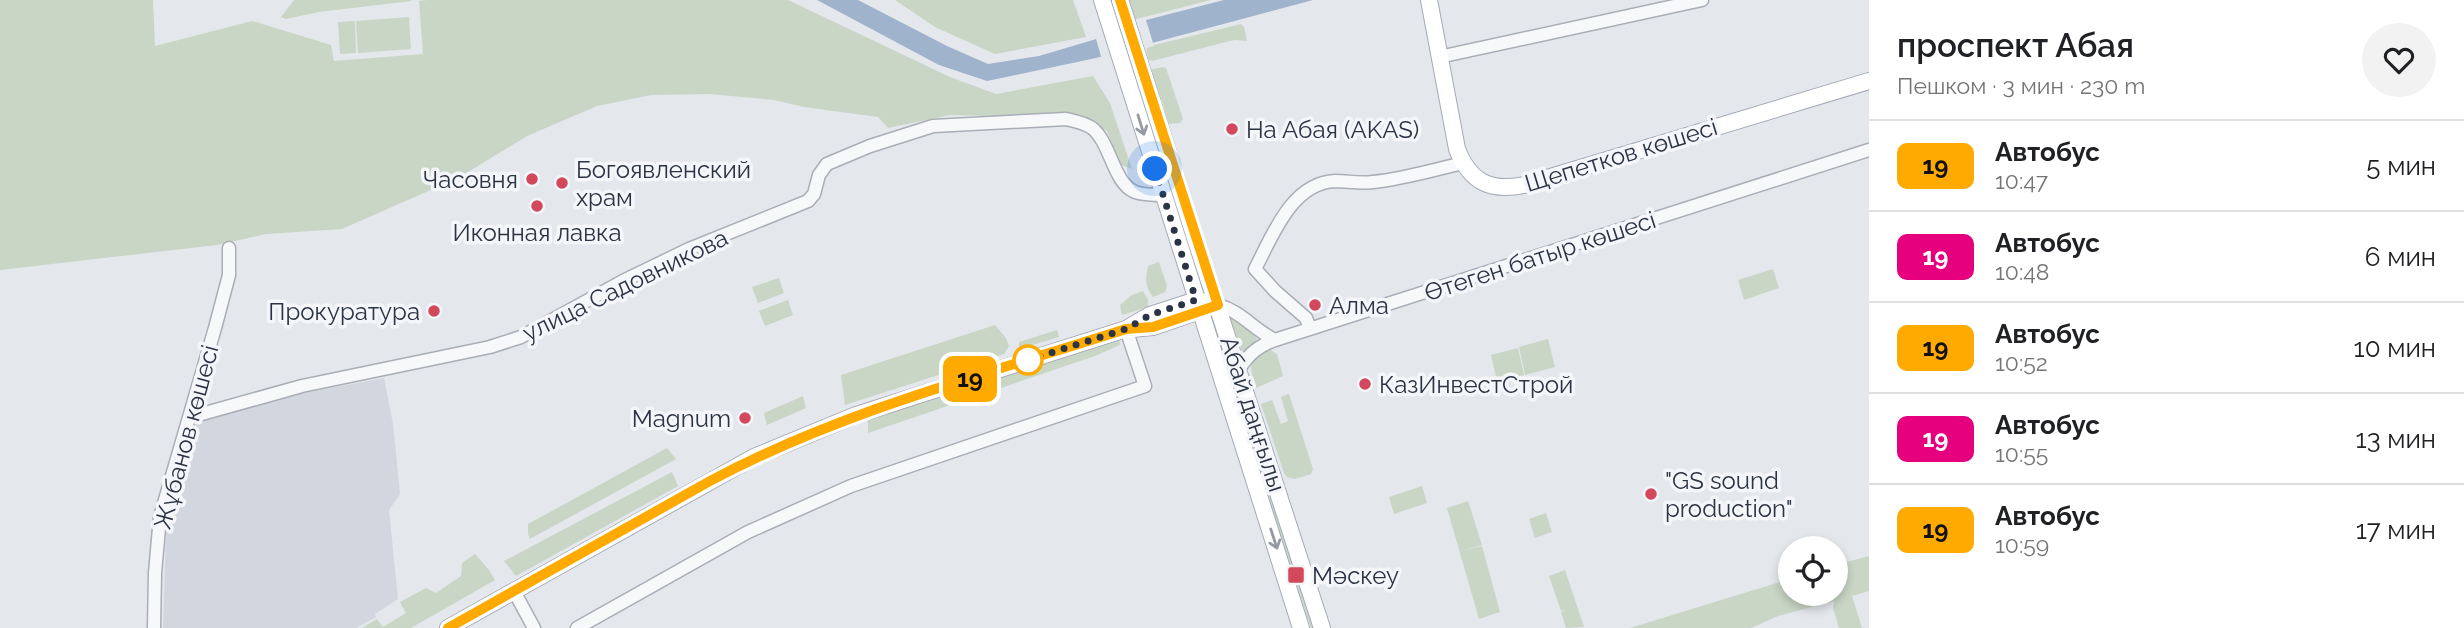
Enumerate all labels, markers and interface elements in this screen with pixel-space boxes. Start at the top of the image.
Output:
button: heart [2362,23,2436,97]
text: проспект Абая [1897,26,2134,65]
text: Пешком · 3 мин · 230 m [1897,72,2145,99]
street label: Щепетков көшесі [1521,112,1721,198]
one-way arrow [1136,114,1149,136]
place label: На Абая (AKAS) [1246,115,1419,144]
marker: На Абая (AKAS) [1224,121,1240,137]
text: Автобус [1995,137,2100,167]
your location [1137,151,1172,186]
text: 19 [1923,151,1949,180]
text: 5 мин [2366,151,2436,181]
place label: Богоявленский храм [576,155,751,212]
place label: Часовня [423,165,518,194]
text: 10:47 [1995,167,2048,194]
marker: Часовня [524,171,540,187]
marker: Богоявленский храм [554,175,570,191]
marker: Иконная лавка [529,198,545,214]
street label: Өтеген батыр көшесі [1421,205,1659,307]
place label: Иконная лавка [452,218,622,247]
street label: улица Садовникова [518,223,732,347]
text: Автобус [1995,228,2100,258]
text: 19 [1923,242,1949,271]
text: 6 мин [2365,242,2436,272]
text: 10:48 [1995,258,2049,285]
place label: Алма [1329,291,1389,320]
place label: Прокуратура [268,297,420,326]
marker: Алма [1307,297,1323,313]
marker: Прокуратура [426,303,442,319]
text: Автобус [1995,319,2100,349]
street label: Абай даңғылы [1214,333,1292,495]
text: 19 [1923,333,1949,362]
text: 10 мин [2354,333,2436,363]
street label: Жұбанов көшесі [147,342,225,532]
unlabelled marker [1013,345,1043,375]
text: 10:52 [1995,349,2048,376]
line badge: 19 [939,356,1002,402]
text: 19 [957,364,983,393]
place label: КазИнвестСтрой [1379,370,1573,399]
marker: КазИнвестСтрой [1357,376,1373,392]
place label: Magnum [632,404,731,433]
marker: Magnum [737,410,753,426]
text: Автобус [1995,410,2100,440]
text: 19 [1923,424,1949,453]
text: 13 мин [2356,424,2436,454]
text: 10:55 [1995,440,2048,467]
place label: "GS sound production" [1665,466,1793,523]
marker: "GS sound production" [1643,486,1659,502]
text: Автобус [1995,501,2100,531]
text: 19 [1923,515,1949,544]
text: 17 мин [2356,515,2436,545]
one-way arrow [1269,528,1281,550]
text: 10:59 [1995,531,2049,558]
map controls [1778,536,1848,606]
button: locate [1778,536,1848,606]
place label: Мәскеу [1312,561,1399,590]
marker: Мәскеу [1286,565,1306,585]

